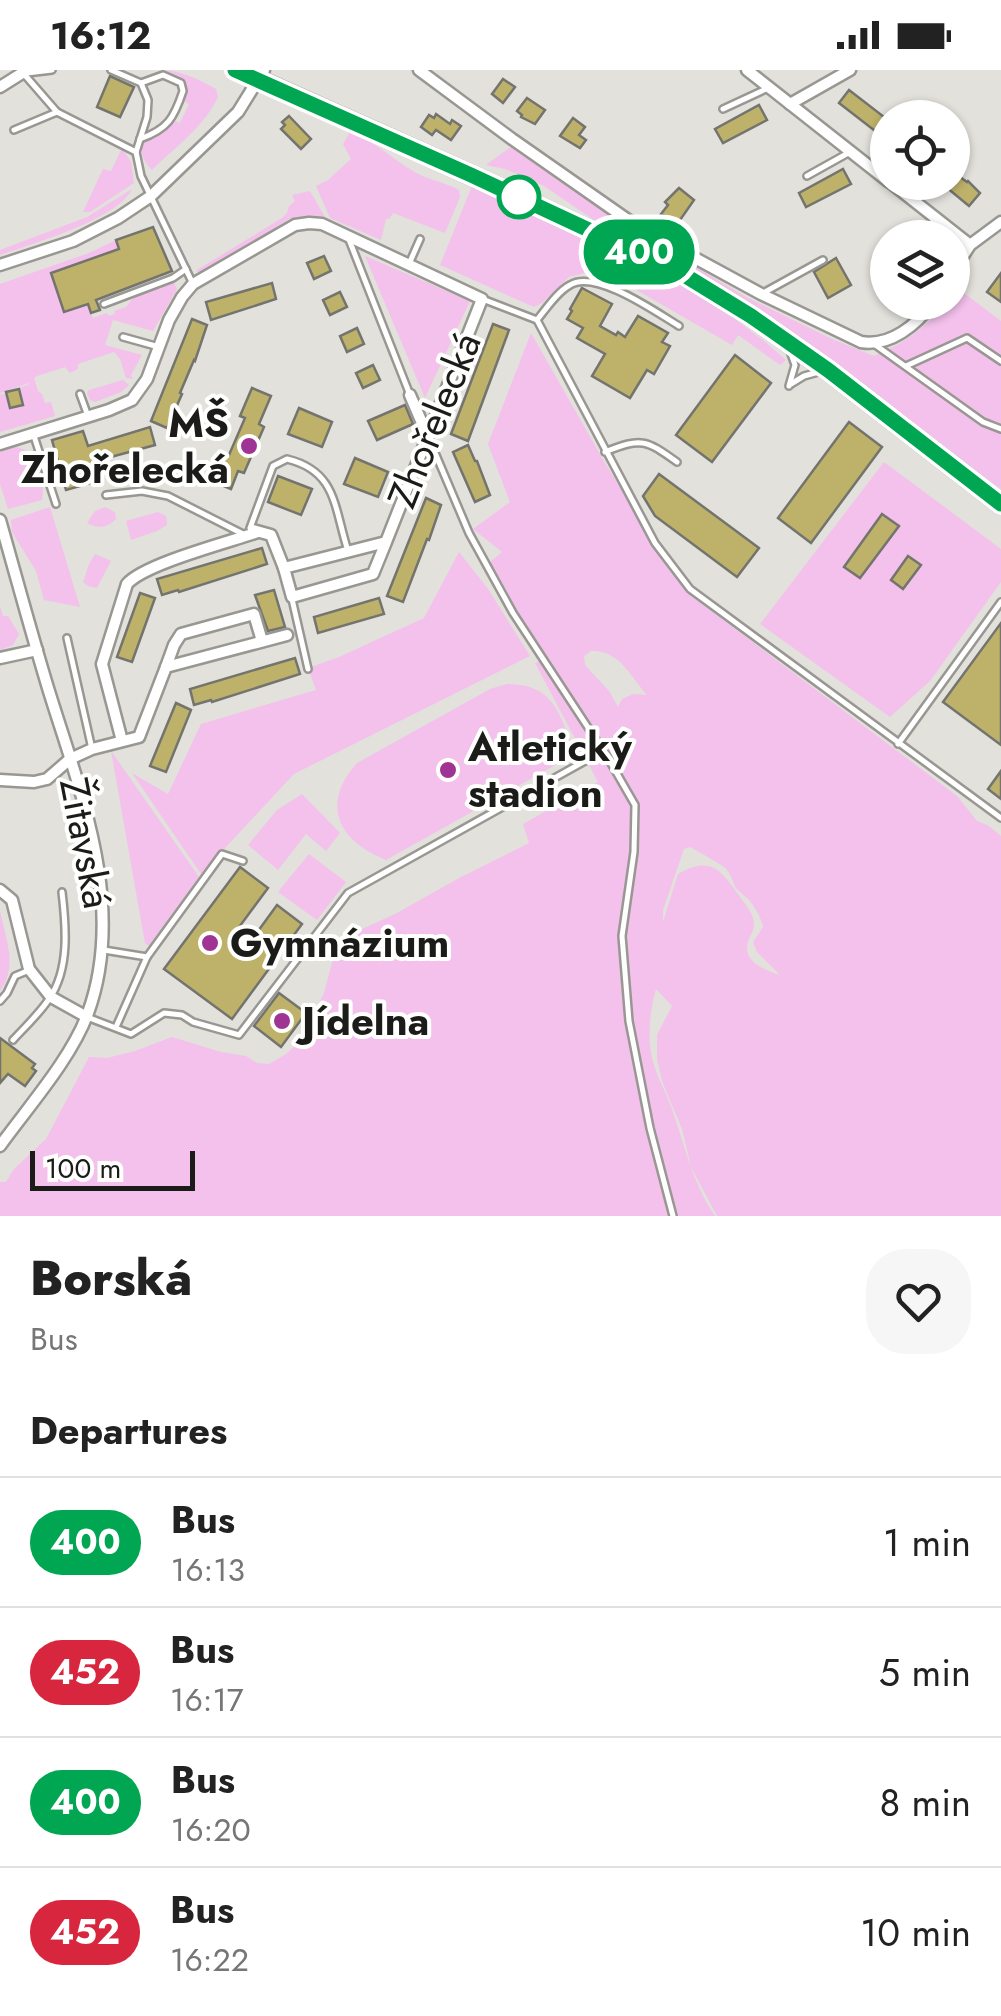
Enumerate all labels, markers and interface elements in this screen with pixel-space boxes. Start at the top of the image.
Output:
text: 16:12 [50,8,151,63]
map controls [870,100,970,320]
button: locate [870,100,970,200]
unlabelled marker [498,176,540,218]
line badge: 400 [582,220,696,284]
button: layers [870,220,970,320]
text: 400 [604,227,674,277]
street label: Zhořelecká [373,324,495,516]
place label: MŠ Zhořelecká [21,394,229,498]
marker: MŠ Zhořelecká [238,435,260,457]
place label: Atletický stadion [467,718,633,822]
marker: Atletický stadion [437,759,459,781]
street label: Žitavská [45,773,127,913]
place label: Gymnázium [230,914,449,972]
marker: Gymnázium [199,932,221,954]
place label: Jídelna [295,992,429,1050]
marker: Jídelna [271,1010,293,1032]
scale bar [30,1146,195,1190]
text: 100 m [45,1148,121,1189]
text: Borská [30,1244,192,1313]
button: heart [866,1249,971,1354]
text: Bus [30,1316,78,1362]
text: Departures [30,1403,227,1458]
text: Bus [171,1492,235,1547]
text: 1 min [883,1515,971,1570]
text: 400 [50,1517,121,1567]
text: 16:13 [171,1547,245,1593]
text: Bus [170,1622,234,1677]
text: 5 min [879,1645,971,1700]
text: 452 [50,1647,120,1697]
text: 16:17 [170,1677,244,1723]
text: Bus [171,1752,235,1807]
text: 8 min [879,1775,971,1830]
text: 400 [50,1777,121,1827]
text: 16:20 [171,1807,251,1853]
text: Bus [170,1882,234,1937]
text: 10 min [860,1905,971,1960]
text: 452 [50,1907,120,1957]
text: 16:22 [170,1937,249,1983]

